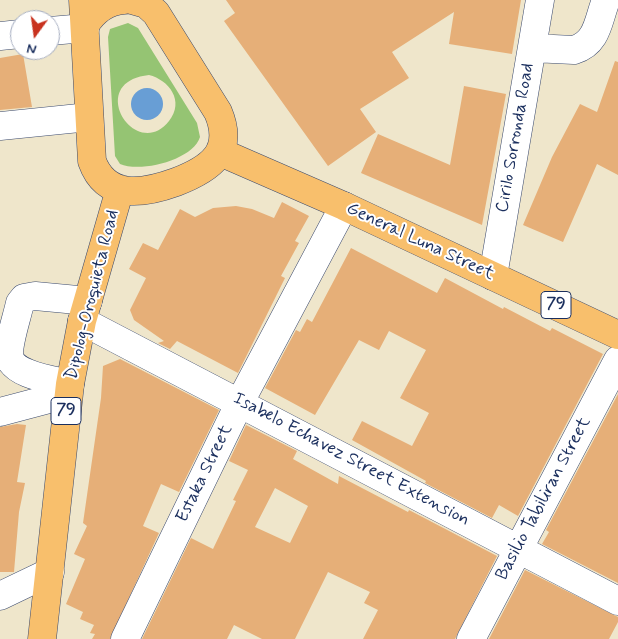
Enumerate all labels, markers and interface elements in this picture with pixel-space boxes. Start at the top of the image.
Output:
north arrow [10,10,60,60]
text: N [25,39,38,58]
street label: Cirilo Sorronda Road [492,61,540,215]
street label: General Luna Street [343,198,497,286]
street label: Dipolog-Oroquieta Road [61,208,125,382]
road number: 79 [541,292,571,318]
street label: Isabelo Echavez Street Extension [229,388,473,532]
road number: 79 [51,398,81,424]
street label: Basilio Tabiliran Street [492,414,596,584]
street label: Estaka Street [172,422,238,526]

